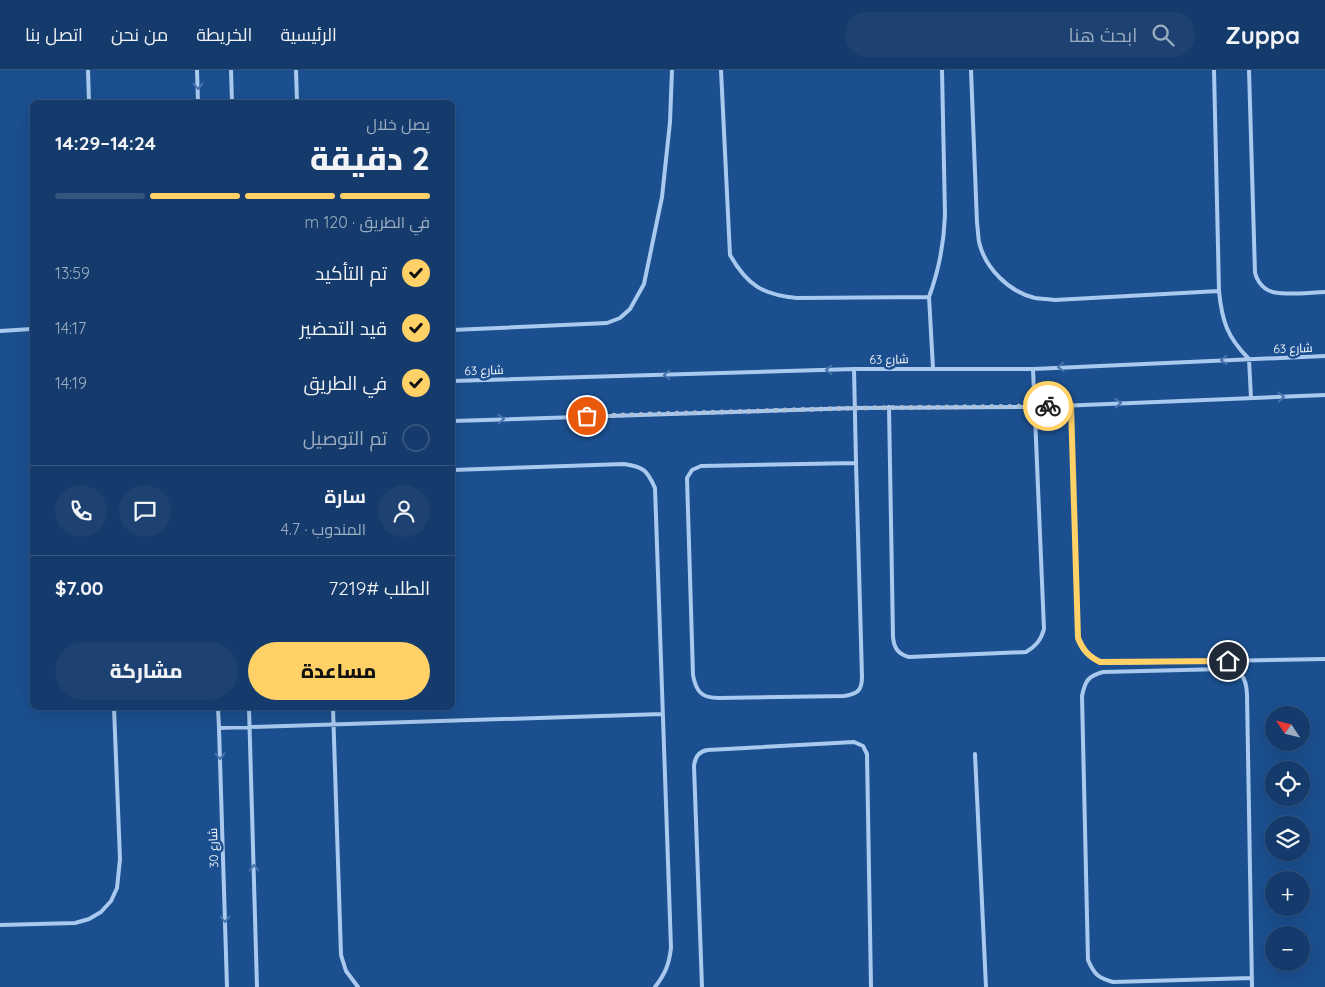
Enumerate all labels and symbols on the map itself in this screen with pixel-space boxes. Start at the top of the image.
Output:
one-way arrow [193,83,203,91]
street label: شارع 63 [1273,340,1313,357]
street label: شارع 63 [869,351,909,368]
one-way arrow [1220,355,1228,366]
street label: شارع 63 [464,362,504,379]
one-way arrow [1057,362,1065,373]
one-way arrow [825,365,832,375]
one-way arrow [662,370,670,380]
courier [1023,381,1073,431]
one-way arrow [1277,391,1285,402]
pin [566,395,608,437]
one-way arrow [1115,398,1123,409]
one-way arrow [498,414,505,424]
pin [1207,640,1249,682]
north arrow [1265,706,1310,751]
one-way arrow [215,752,225,760]
street label: شارع 30 [205,828,222,868]
one-way arrow [249,864,259,872]
one-way arrow [220,915,230,923]

